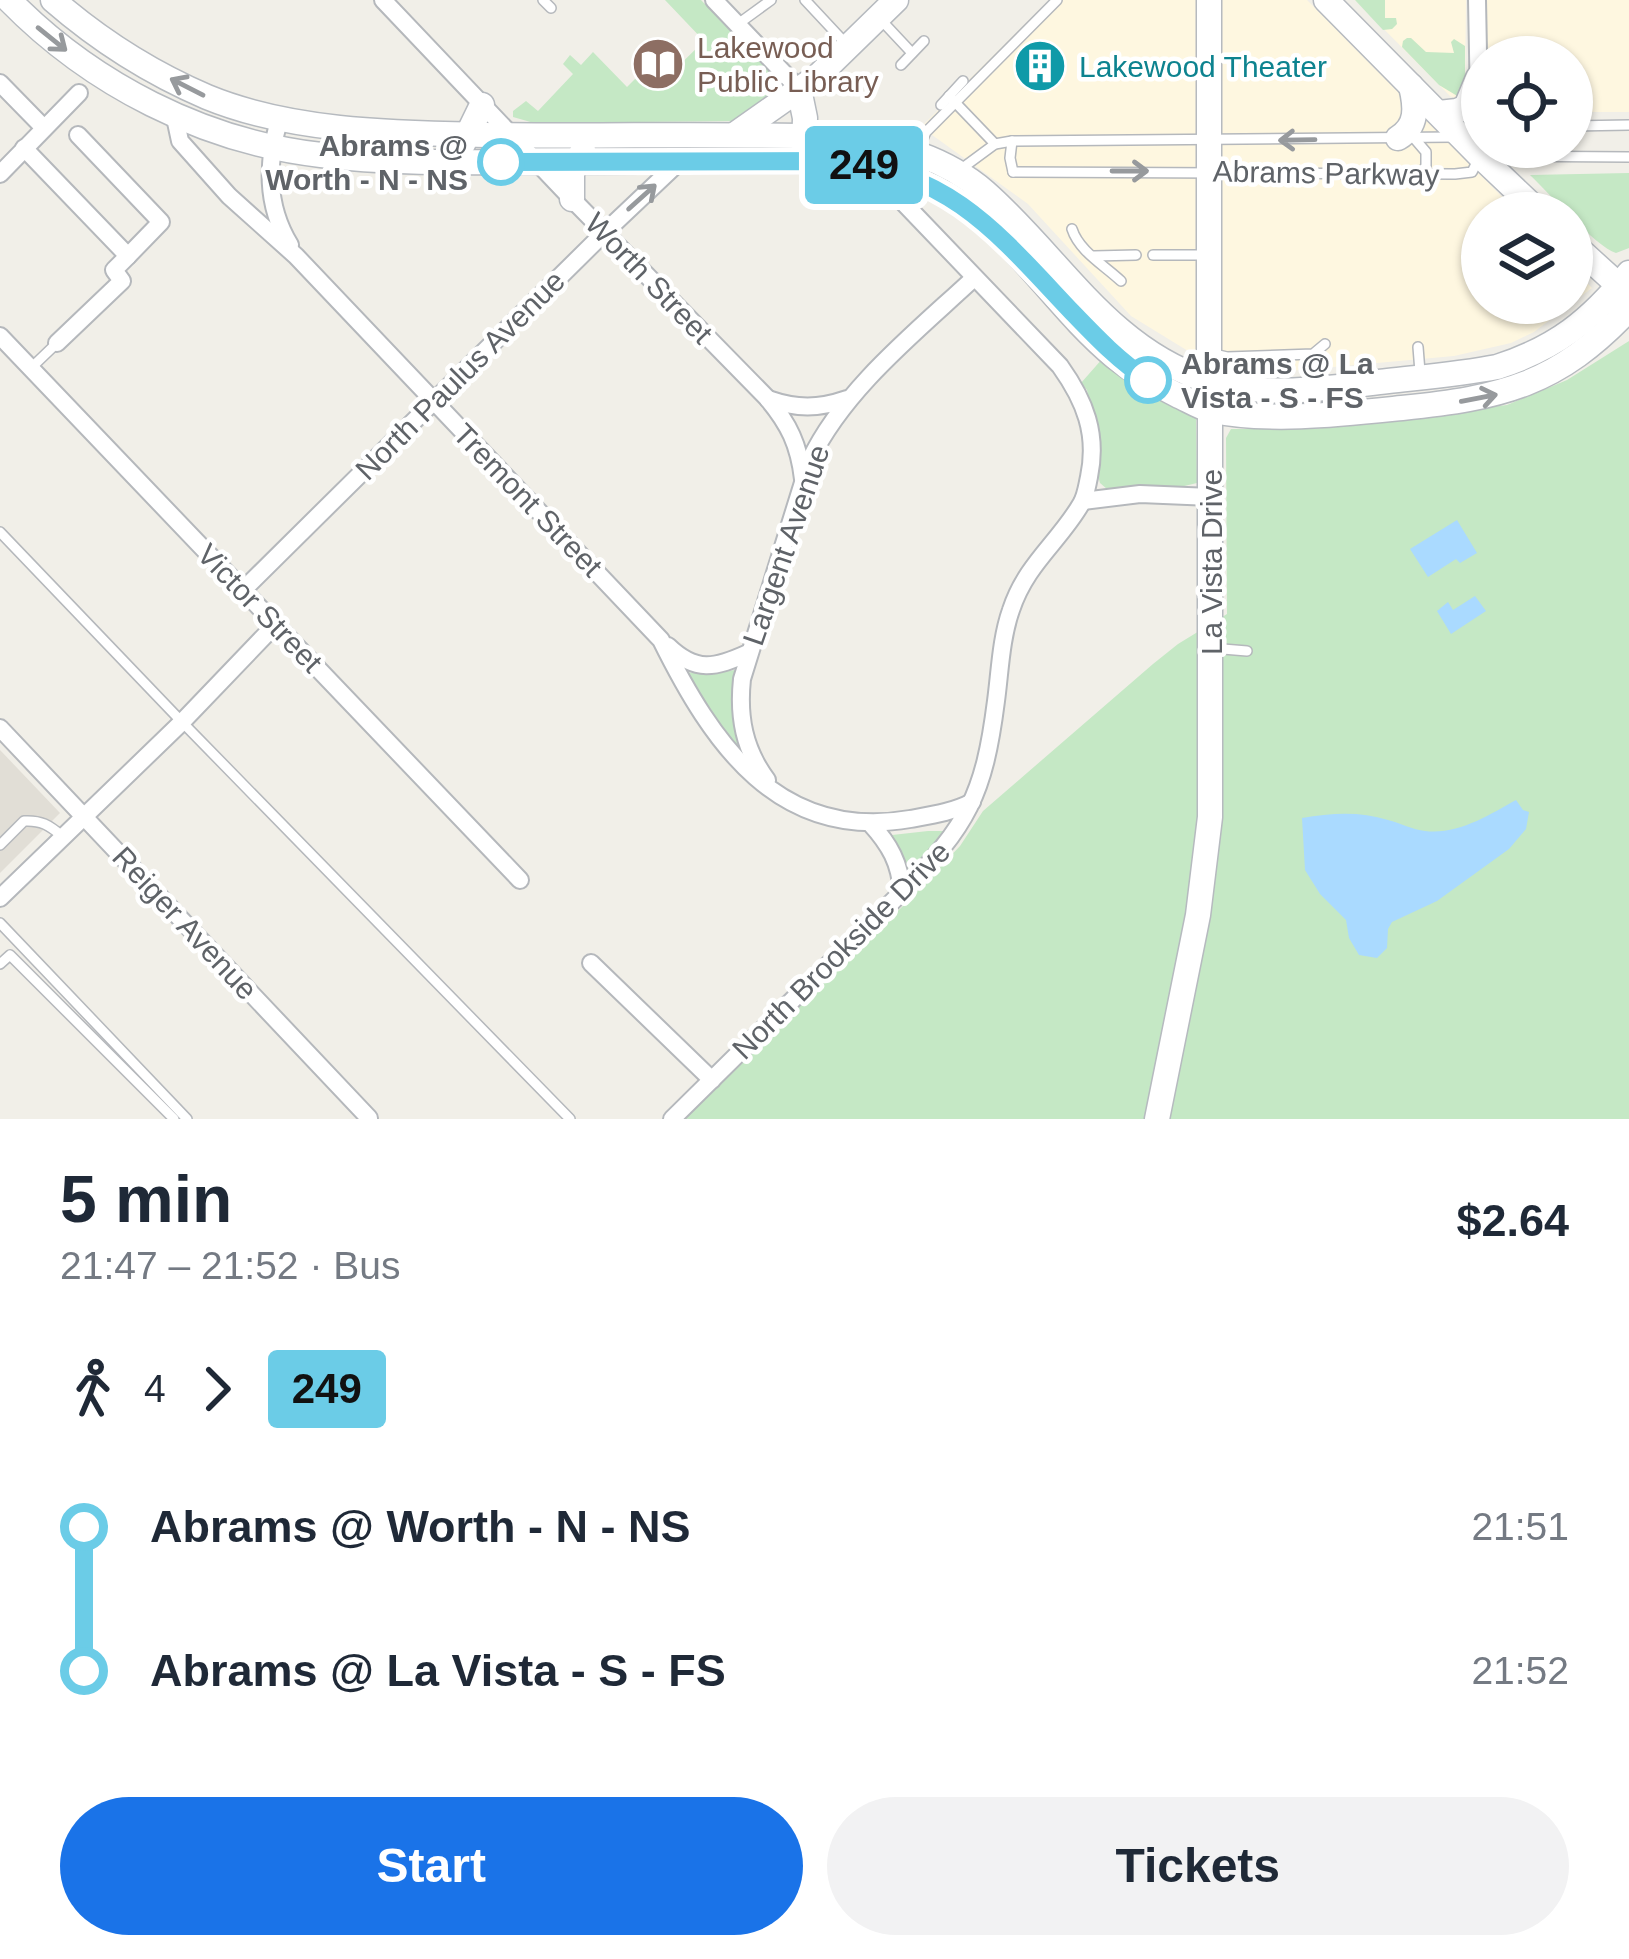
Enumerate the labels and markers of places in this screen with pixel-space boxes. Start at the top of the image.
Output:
place label: Lakewood Public Library [697,31,879,98]
library icon: Lakewood Public Library [630,36,686,92]
building icon: Lakewood Theater [1012,38,1068,94]
place label: Lakewood Theater [1079,50,1327,83]
place label: Abrams @ Worth - N - NS [265,129,468,196]
marker: Abrams @ Worth - N - NS [479,140,523,184]
place label: Abrams @ La Vista - S - FS [1181,347,1374,414]
marker: Abrams @ La Vista - S - FS [1126,358,1170,402]

